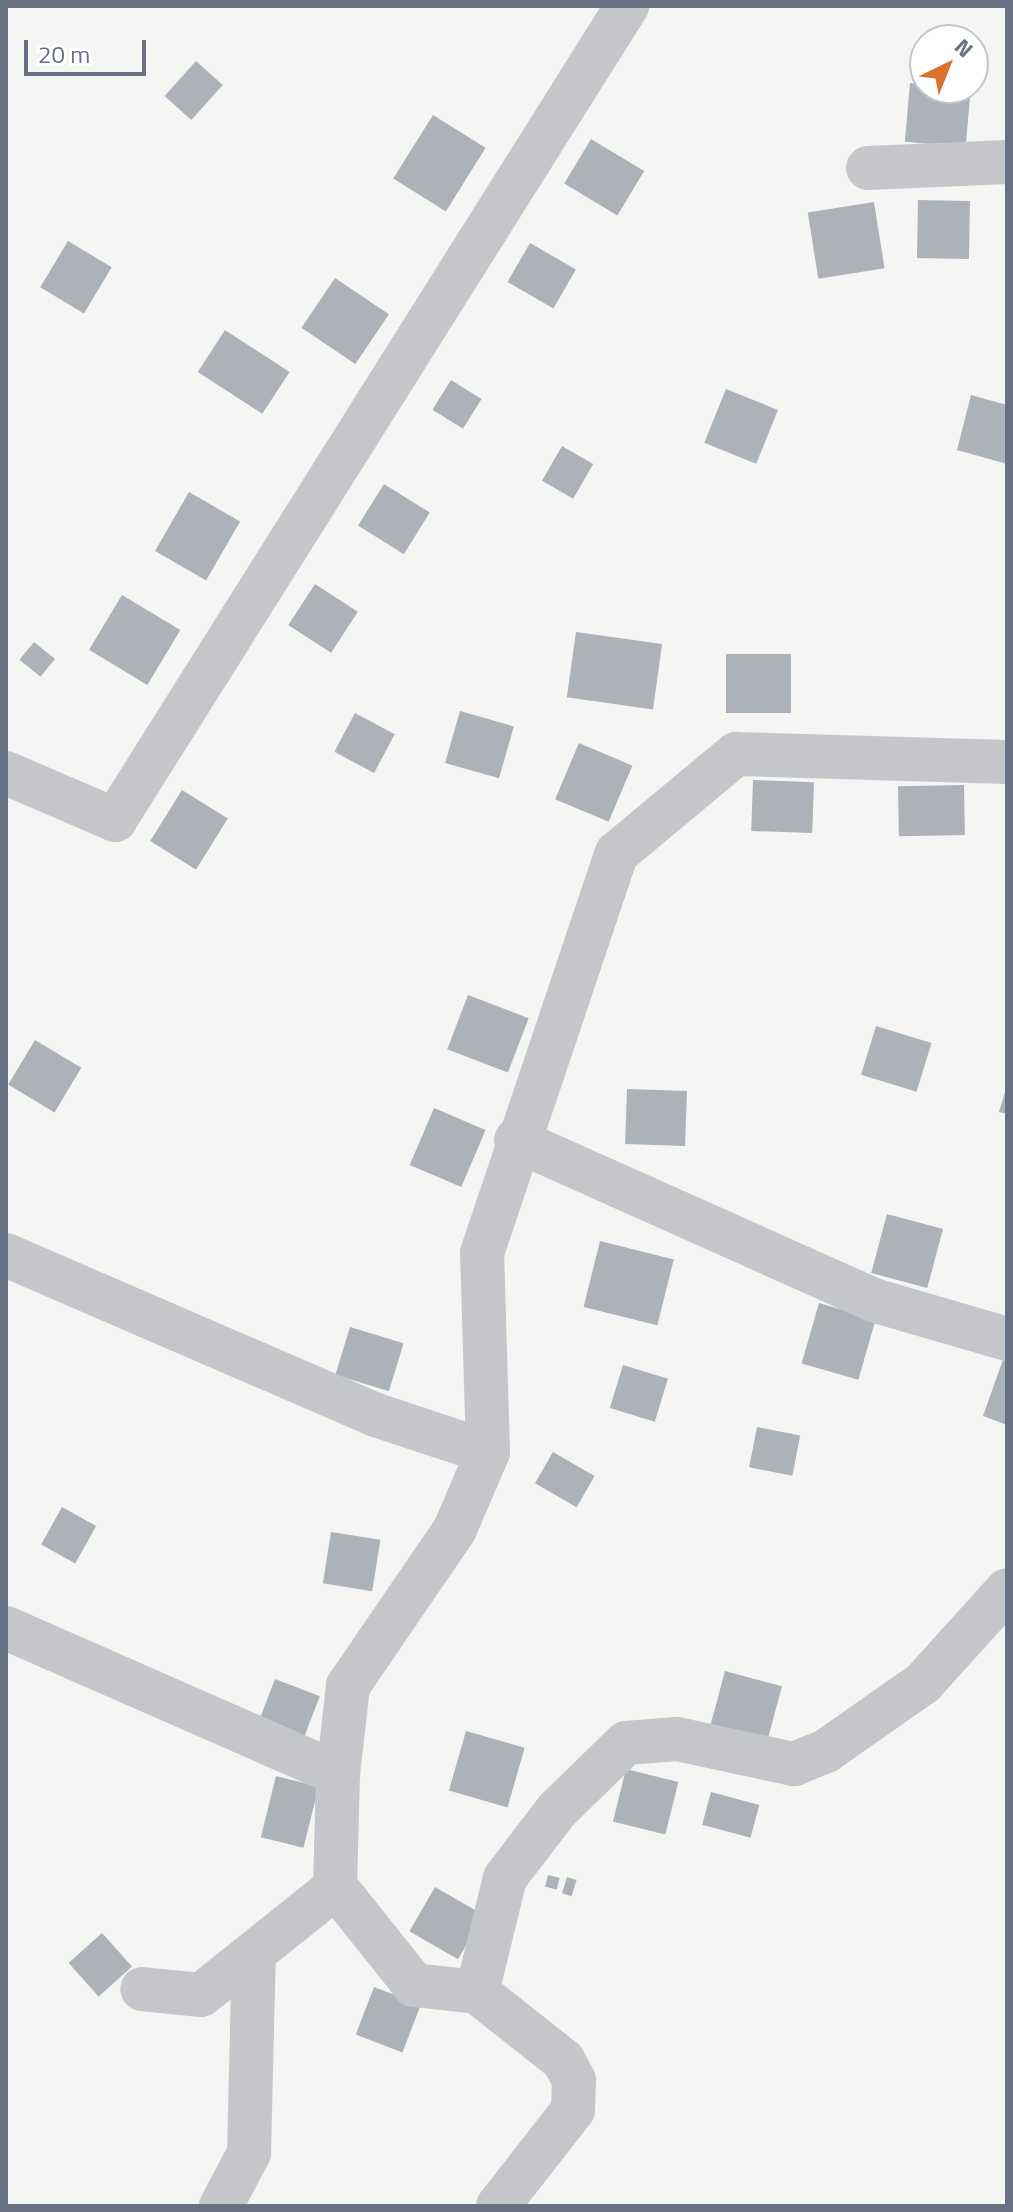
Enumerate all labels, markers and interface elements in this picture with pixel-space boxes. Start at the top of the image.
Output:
scale bar [28,24,150,74]
north arrow [909,24,989,104]
text: N [947,30,981,66]
text: 20 m [38,36,90,72]

